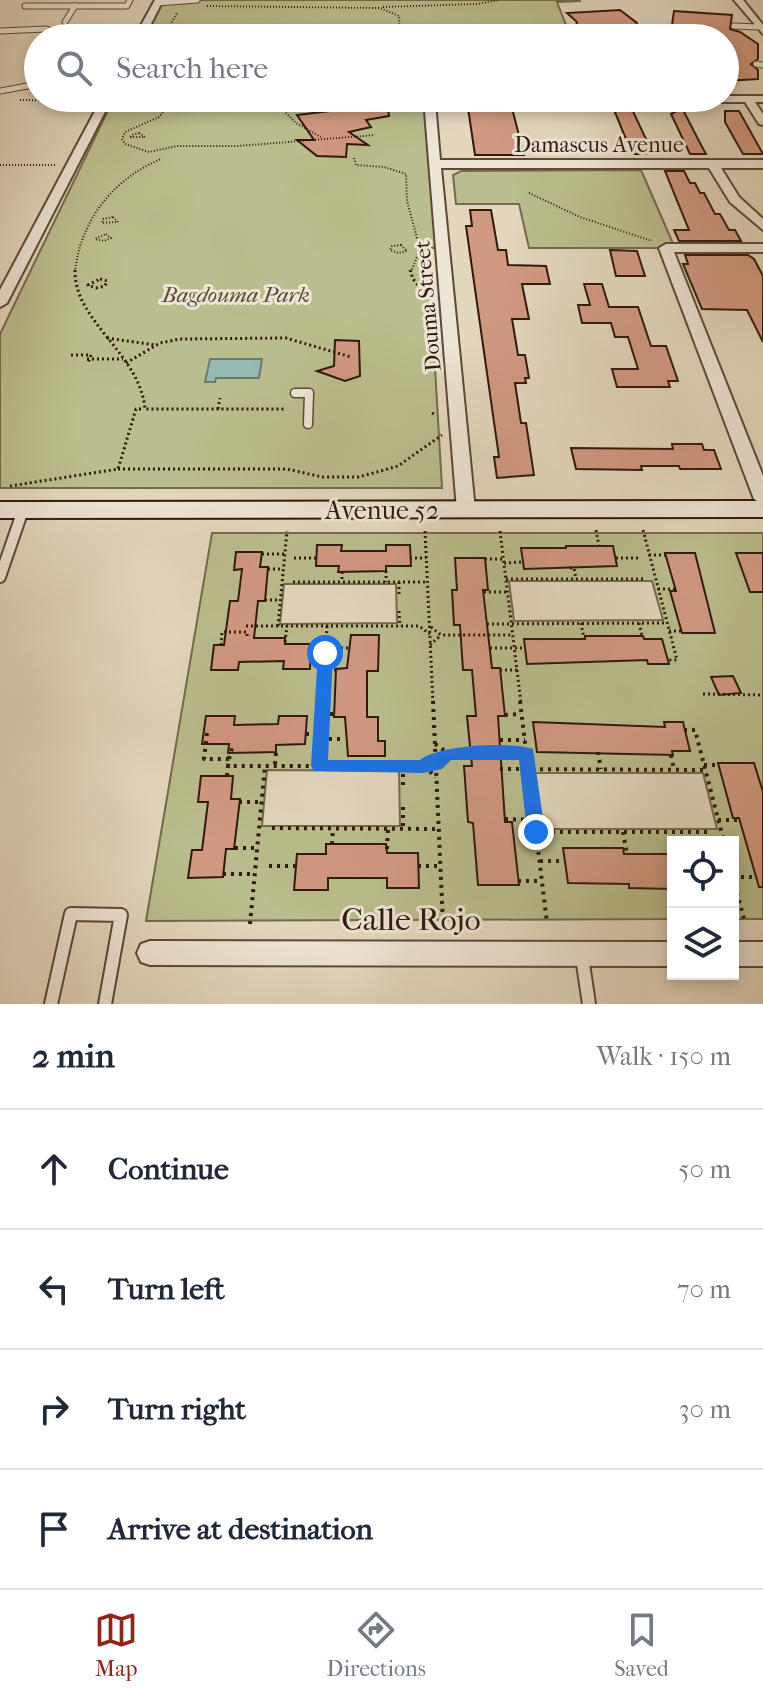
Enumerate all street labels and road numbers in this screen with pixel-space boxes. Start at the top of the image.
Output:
street label: Damascus Avenue [514,132,684,158]
street label: Douma Street [409,239,447,373]
street label: Avenue 52 [324,495,439,526]
street label: Calle Rojo [341,901,481,938]

